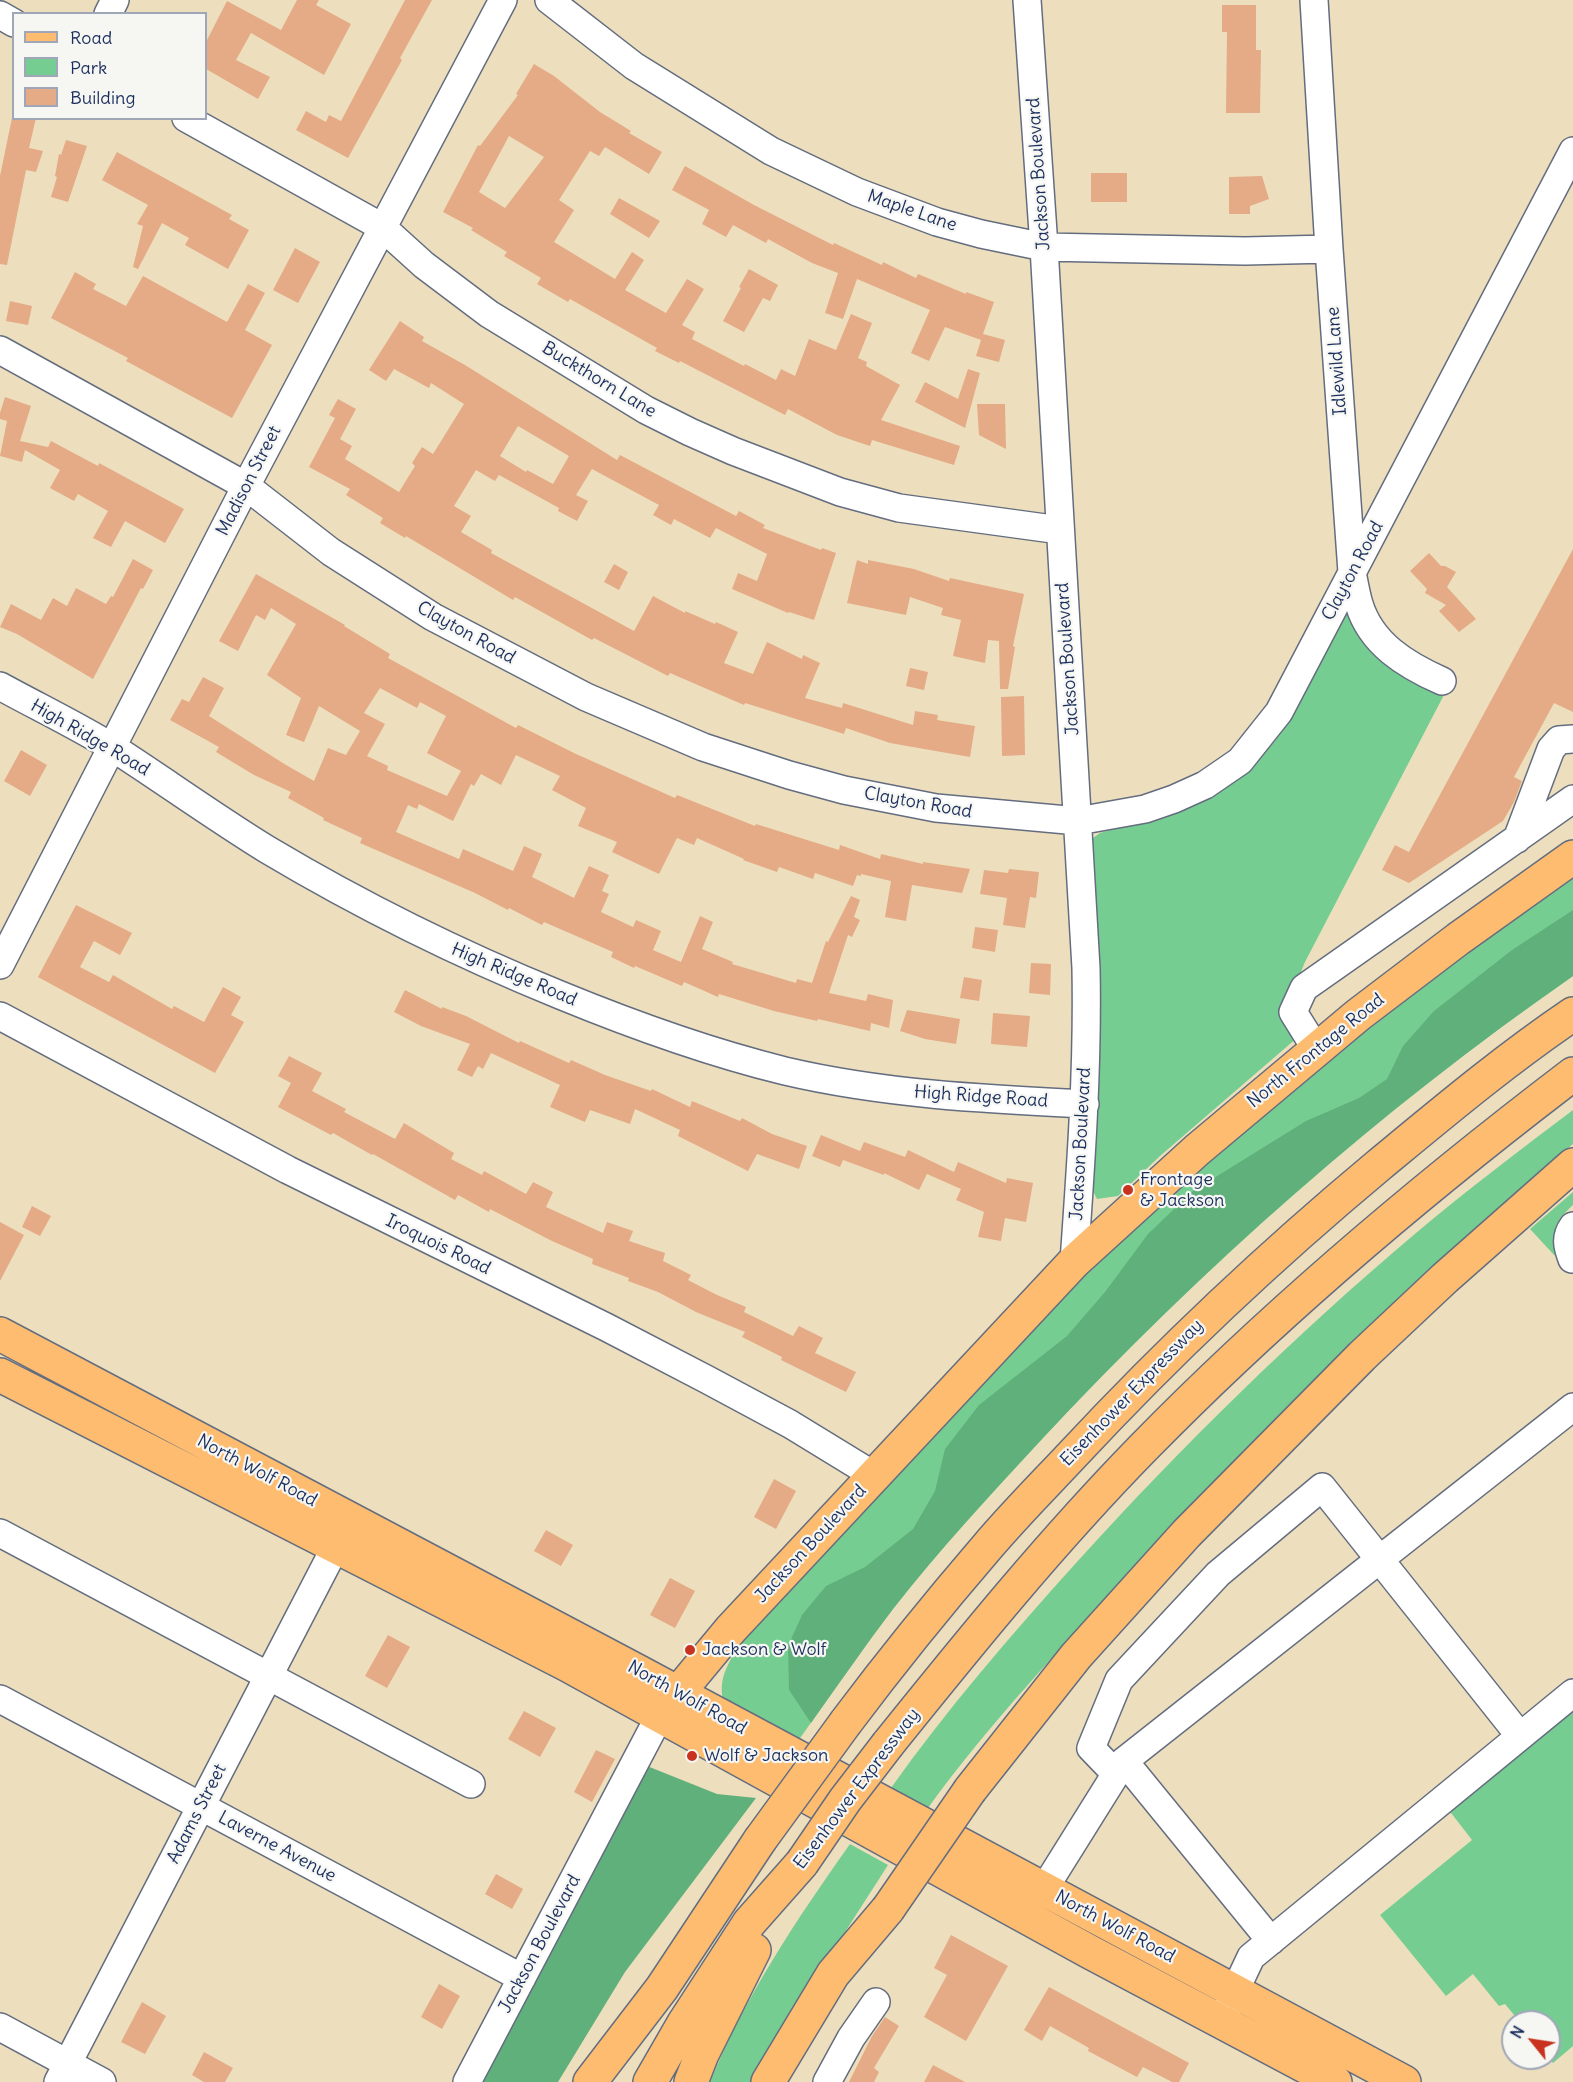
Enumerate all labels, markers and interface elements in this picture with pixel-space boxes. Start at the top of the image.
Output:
legend [12,12,207,120]
text: Road [70,26,112,49]
text: Park [70,56,107,79]
text: Building [70,86,135,109]
street label: Jackson Boulevard [1023,97,1055,251]
street label: Maple Lane [864,186,960,236]
street label: Idlewild Lane [1322,306,1352,416]
street label: Buckthorn Lane [538,337,660,423]
street label: Madison Street [212,422,286,540]
street label: Clayton Road [1318,518,1388,624]
street label: Jackson Boulevard [1052,582,1084,736]
street label: Clayton Road [413,597,519,669]
street label: High Ridge Road [27,695,153,781]
street label: Clayton Road [862,783,974,823]
street label: High Ridge Road [448,939,580,1011]
street label: North Frontage Road [1243,989,1389,1113]
street label: Jackson Boulevard [1066,1067,1096,1221]
street label: High Ridge Road [913,1082,1049,1112]
place label: Frontage & Jackson [1140,1169,1224,1212]
marker: Frontage & Jackson [1121,1183,1135,1197]
street label: Iroquois Road [382,1210,494,1280]
street label: Eisenhower Expressway [1056,1315,1208,1471]
street label: North Wolf Road [193,1430,321,1512]
street label: Jackson Boulevard [751,1481,871,1607]
place label: Jackson & Wolf [702,1639,826,1661]
marker: Jackson & Wolf [683,1643,697,1657]
street label: North Wolf Road [624,1656,750,1740]
street label: Eisenhower Expressway [789,1704,925,1874]
place label: Wolf & Jackson [704,1745,828,1767]
marker: Wolf & Jackson [685,1749,699,1763]
street label: Adams Street [163,1761,231,1867]
street label: Laverne Avenue [214,1807,340,1887]
street label: Jackson Boulevard [494,1871,586,2017]
street label: North Wolf Road [1051,1886,1179,1968]
north arrow [1501,2010,1561,2070]
text: N [1506,2022,1529,2042]

